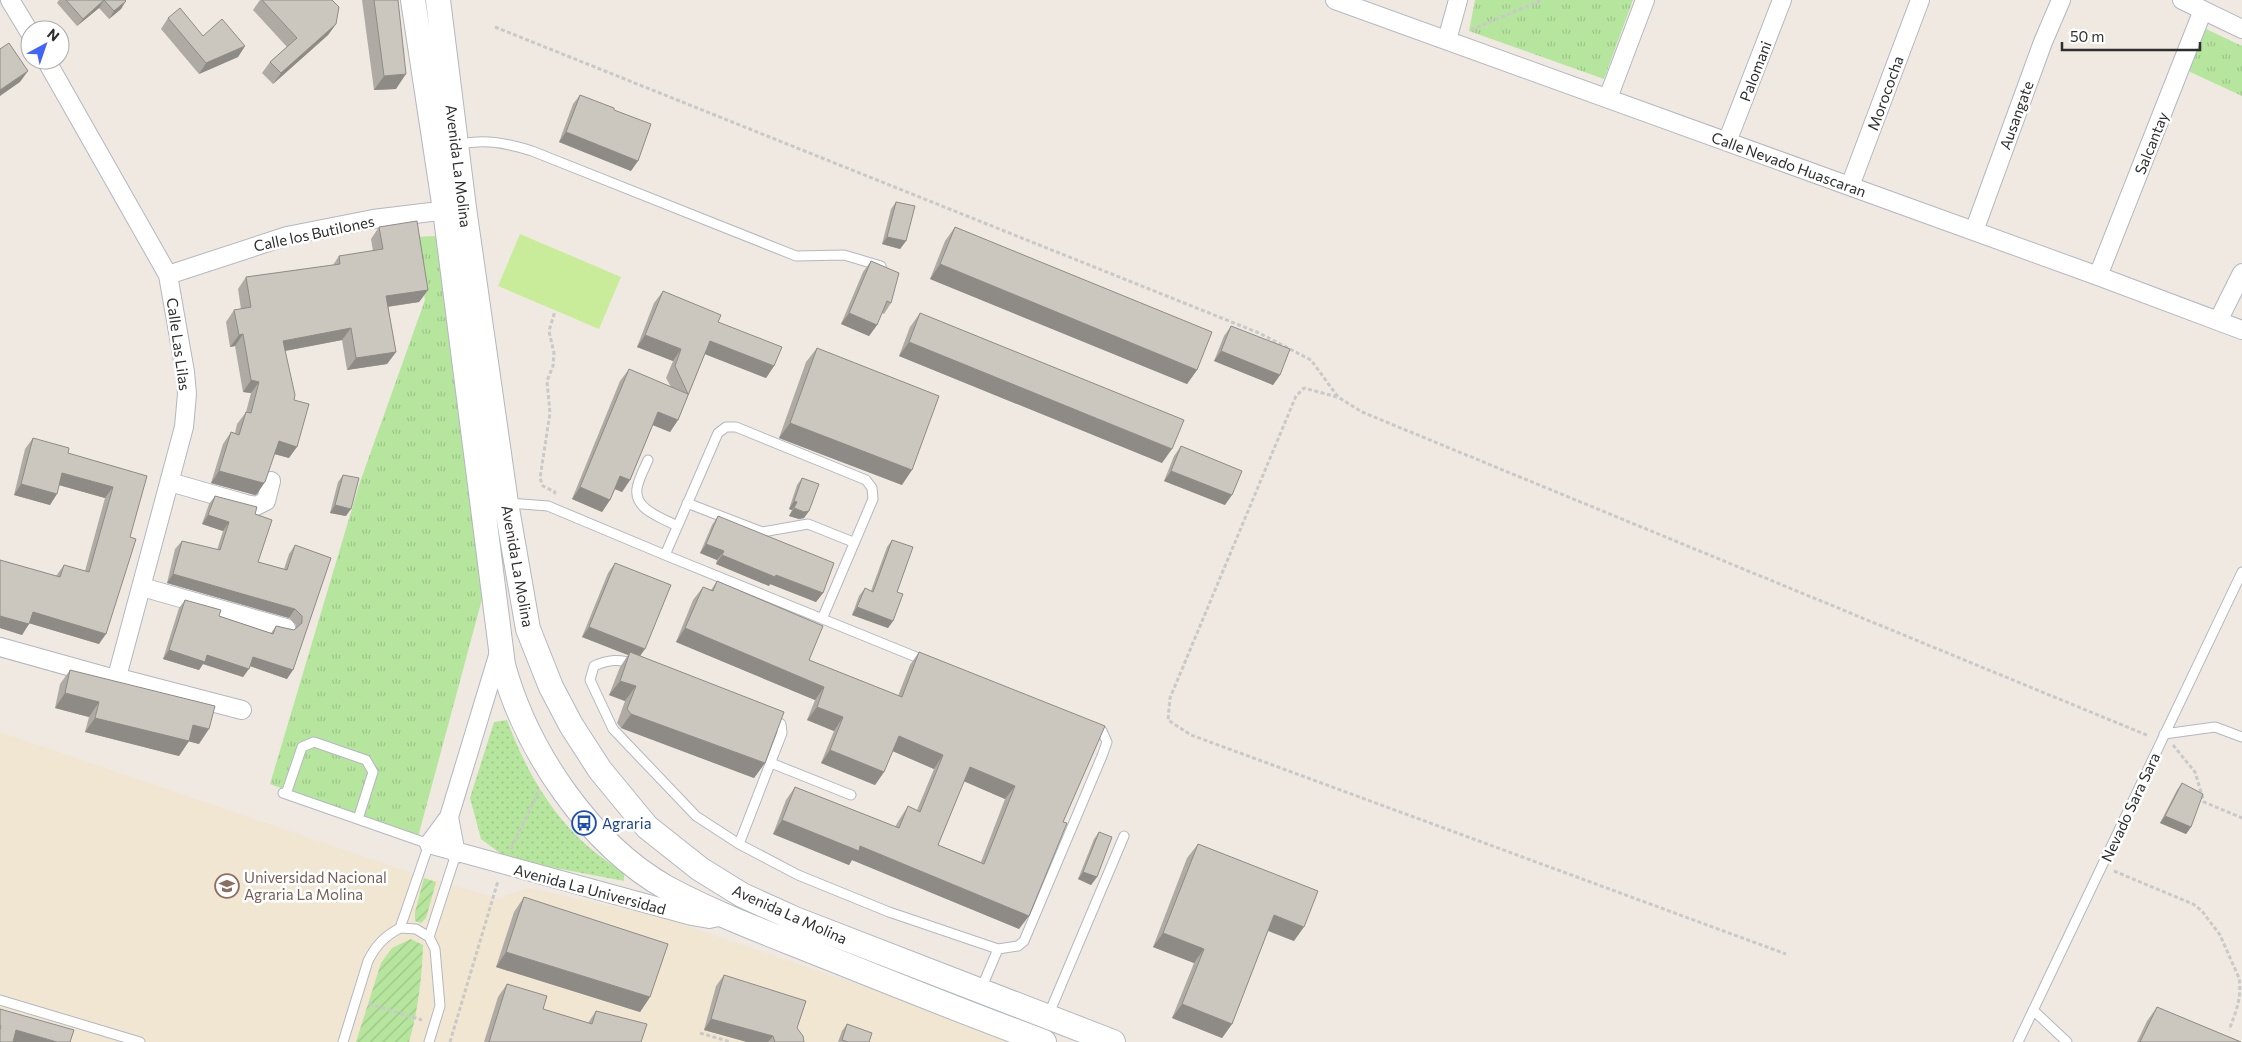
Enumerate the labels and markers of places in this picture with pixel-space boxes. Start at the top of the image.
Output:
bus stop icon: Agraria [571,810,597,836]
place label: Agraria [602,814,652,832]
place label: Universidad Nacional Agraria La Molina [244,868,387,903]
school or university icon: Universidad Nacional Agraria La Molina [214,873,240,899]

